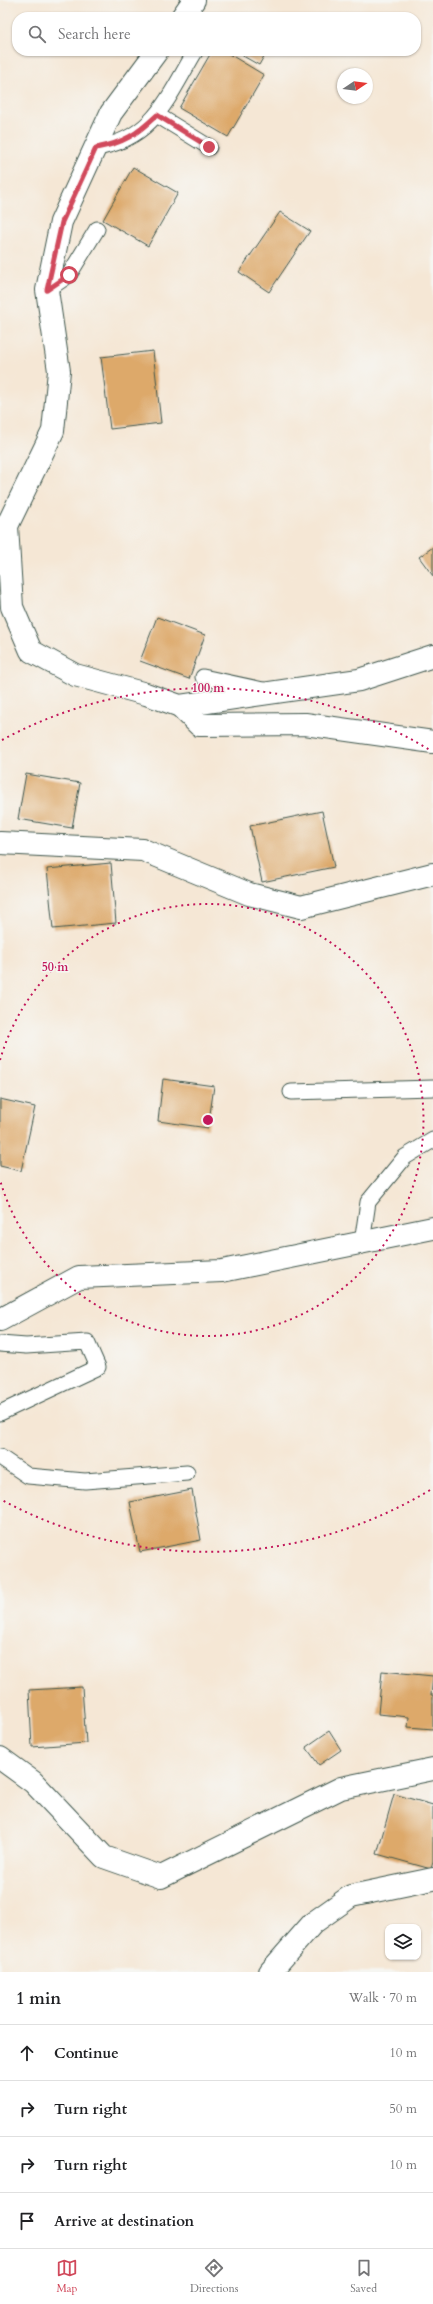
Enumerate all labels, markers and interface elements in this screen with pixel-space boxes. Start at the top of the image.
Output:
search box [12,12,421,56]
icon: search [26,23,48,45]
text: Search here [58,24,131,44]
north arrow [337,68,373,104]
route end [200,138,218,156]
route start [60,266,78,284]
text: 100 m [192,680,225,696]
text: 50 m [42,959,69,975]
centre of rings [201,1113,215,1127]
map controls [385,1924,421,1960]
button: layers [385,1924,421,1960]
text: 1 min [16,1987,61,2010]
text: Walk · 70 m [349,1989,417,2007]
icon: ahead [16,2042,38,2064]
text: Continue [54,2043,119,2063]
text: 10 m [389,2044,417,2062]
icon: right [16,2098,38,2120]
text: Turn right [54,2099,127,2119]
text: 50 m [389,2100,417,2118]
icon: right [16,2154,38,2176]
text: Turn right [54,2155,127,2175]
text: 10 m [389,2156,417,2174]
icon: arrive [16,2210,38,2232]
text: Arrive at destination [54,2211,194,2231]
tab: Map [56,2257,78,2296]
tab: Directions [190,2257,238,2296]
tab: Saved [350,2257,377,2296]

